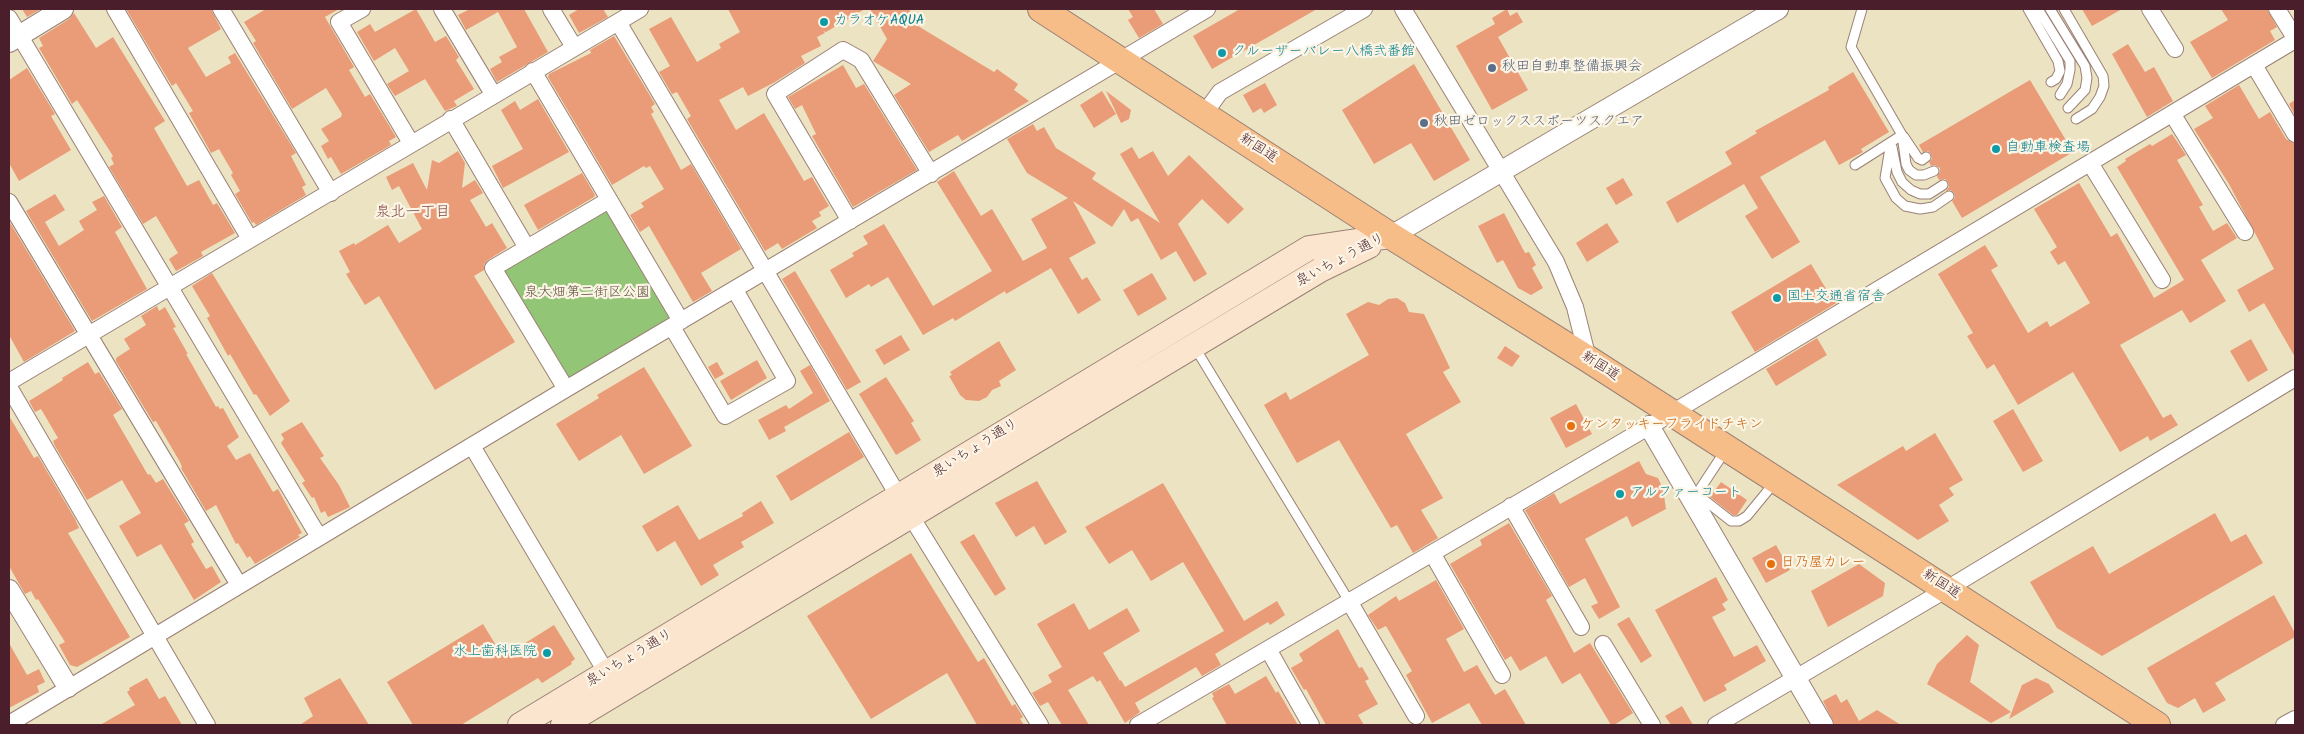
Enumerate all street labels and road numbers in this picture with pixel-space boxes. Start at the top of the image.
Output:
street label: 新国道 [1236,131,1280,167]
street label: 泉いちょう通り [1294,231,1388,291]
street label: 新国道 [1578,349,1622,385]
street label: 泉いちょう通り [930,416,1022,482]
street label: 新国道 [1919,567,1963,603]
street label: 泉いちょう通り [584,627,676,691]

